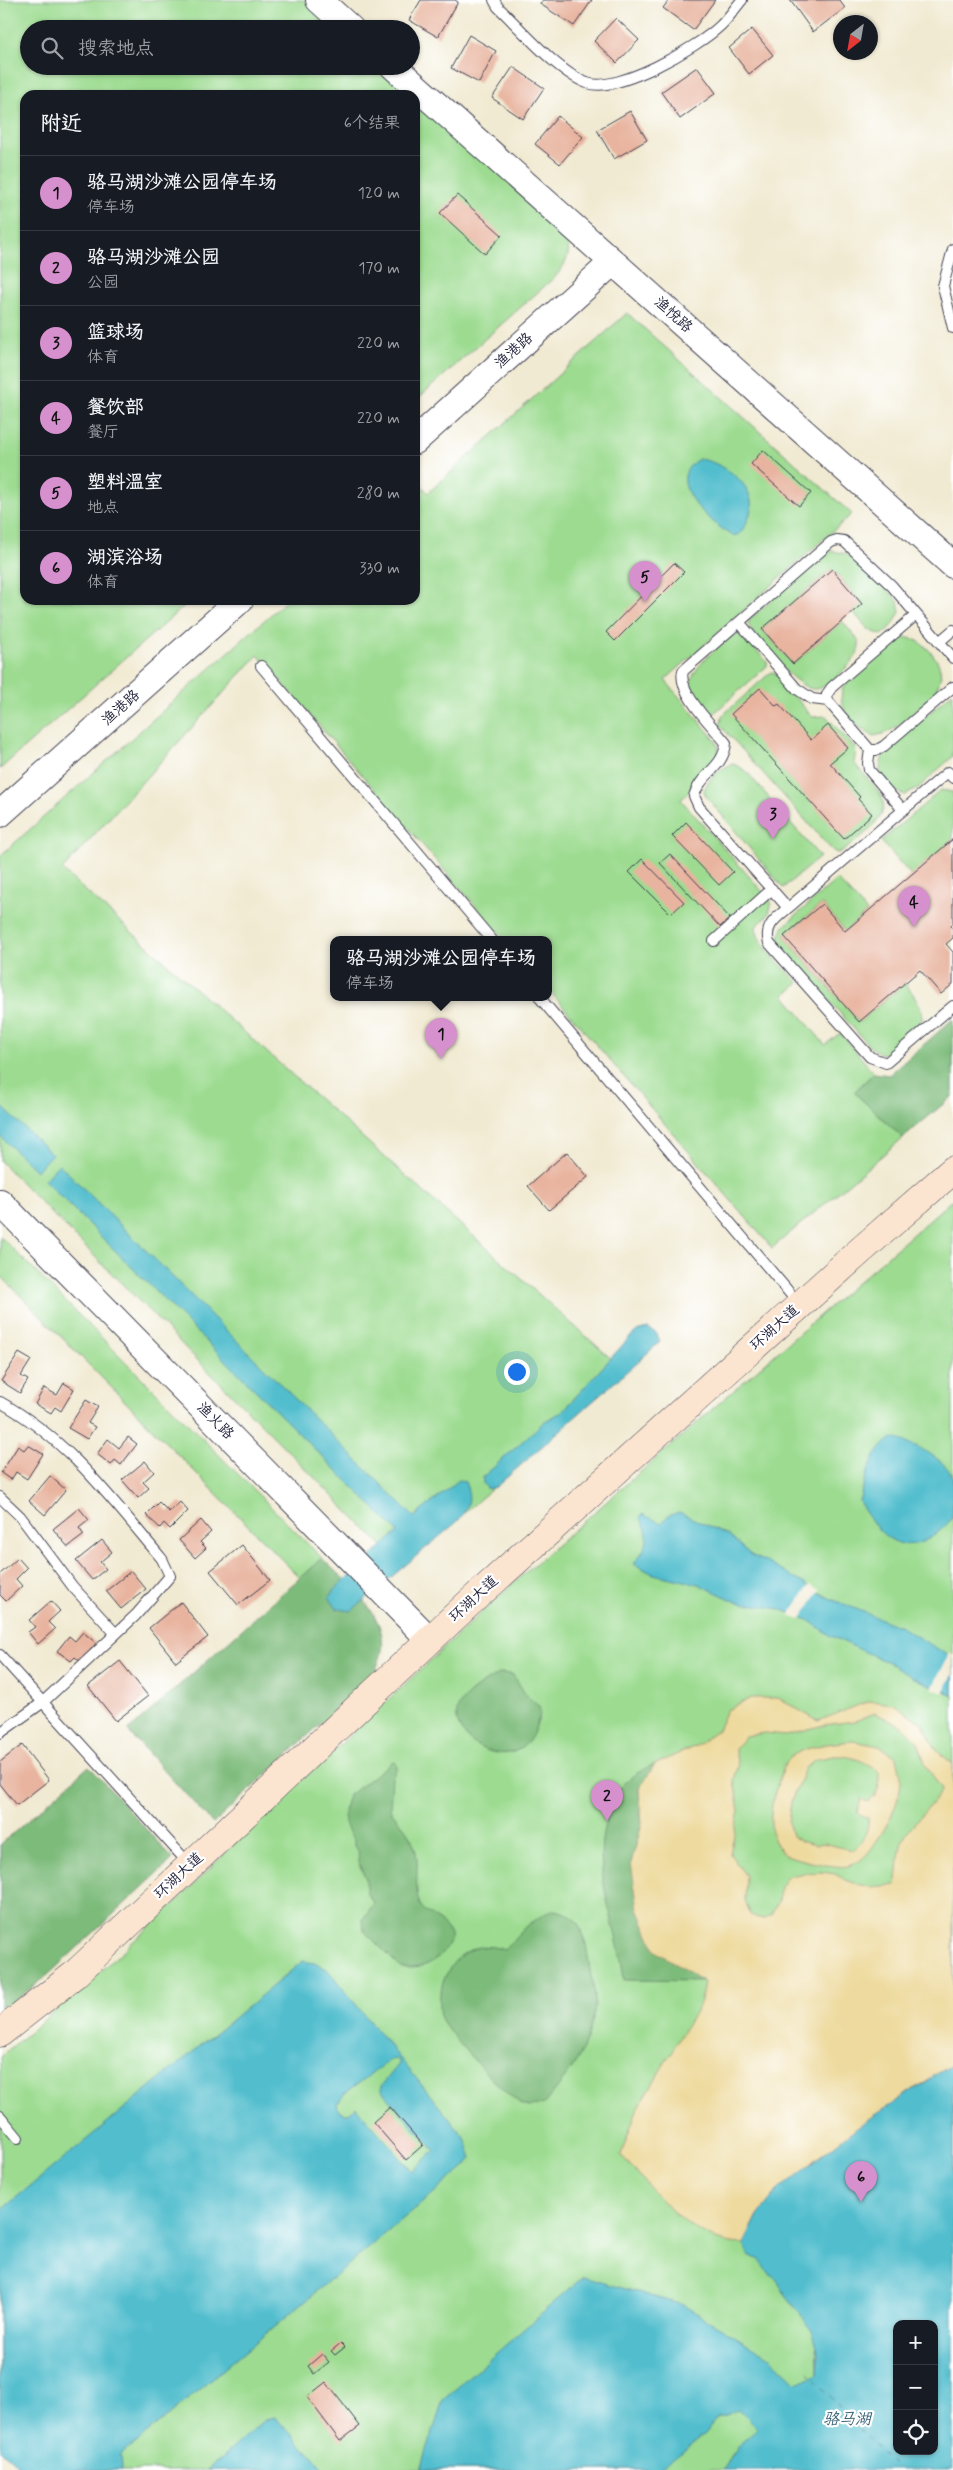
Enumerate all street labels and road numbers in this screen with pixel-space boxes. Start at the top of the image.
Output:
street label: 渔悦路 [650,293,696,337]
street label: 渔港路 [491,329,537,373]
street label: 渔港路 [98,686,144,730]
street label: 环湖大道 [746,1300,804,1356]
street label: 渔火路 [192,1398,238,1444]
street label: 环湖大道 [445,1571,503,1627]
street label: 环湖大道 [150,1848,208,1904]

